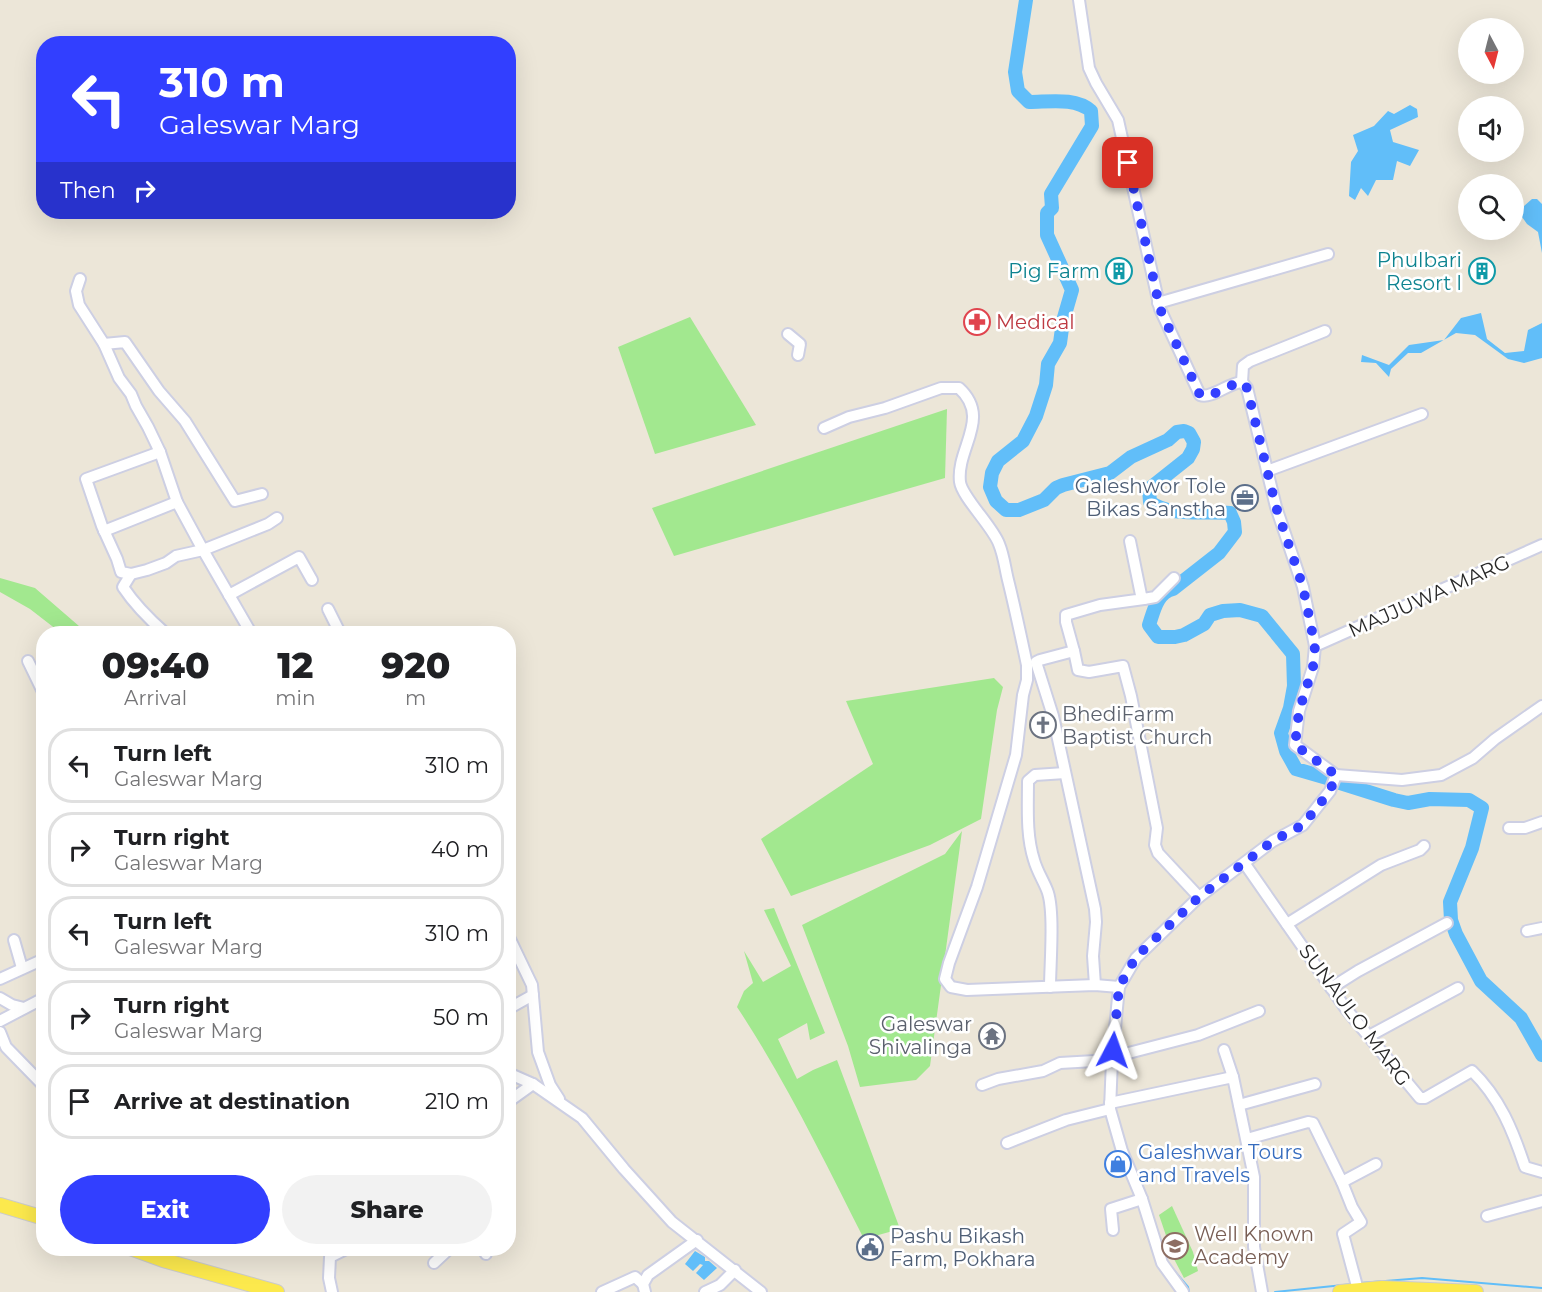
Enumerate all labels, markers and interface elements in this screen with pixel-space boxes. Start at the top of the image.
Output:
north arrow [1458,18,1524,84]
map controls [1458,18,1524,240]
text: 310 m [159,56,285,108]
icon: left [60,60,138,138]
button: sound [1458,96,1524,162]
text: Galeswar Marg [159,108,360,141]
pin [1102,137,1153,188]
icon: arrive [1111,146,1144,179]
icon: right [128,174,161,207]
button: search [1458,174,1524,240]
text: Then [60,177,116,204]
place label: Phulbari Resort l [1377,248,1462,295]
building icon: Pig Farm [1104,256,1134,286]
building icon: Phulbari Resort l [1467,256,1497,286]
place label: Pig Farm [1008,259,1100,283]
pharmacy icon: Medical [962,307,992,337]
place label: Medical [996,310,1075,334]
place label: Galeshwor Tole Bikas Sanstha [1075,474,1226,521]
office icon: Galeshwor Tole Bikas Sanstha [1230,483,1260,513]
street label: MAJJUWA MARG [1345,550,1513,642]
text: 09:40 [102,643,210,687]
text: 12 [277,643,313,687]
text: 920 [381,643,450,687]
text: Arrival [124,686,187,710]
text: min [275,686,315,710]
text: m [405,686,426,710]
place label: BhediFarm Baptist Church [1062,702,1213,749]
church icon: BhediFarm Baptist Church [1028,710,1058,740]
text: Turn left [114,740,212,767]
icon: left [63,749,96,782]
text: 310 m [425,752,489,779]
text: Galeswar Marg [114,767,263,791]
text: Turn right [114,824,229,851]
icon: right [63,833,96,866]
text: 40 m [431,836,489,863]
text: Galeswar Marg [114,851,263,875]
text: Turn left [114,908,212,935]
icon: left [63,917,96,950]
text: 310 m [425,920,489,947]
text: Galeswar Marg [114,935,263,959]
street label: SUNAULO MARG [1294,939,1416,1091]
text: Turn right [114,992,229,1019]
icon: right [63,1001,96,1034]
text: 50 m [433,1004,489,1031]
place label: Galeswar Shivalinga [869,1012,972,1059]
position arrow [1081,1018,1145,1082]
text: Galeswar Marg [114,1019,263,1043]
temple icon: Galeswar Shivalinga [977,1021,1007,1051]
icon: arrive [63,1085,96,1118]
text: Arrive at destination [114,1088,350,1115]
text: 210 m [425,1088,489,1115]
place label: Galeshwar Tours and Travels [1138,1140,1302,1187]
shop icon: Galeshwar Tours and Travels [1103,1149,1133,1179]
button: Exit [60,1175,270,1244]
button: Share [282,1175,492,1244]
place label: Well Known Academy [1194,1222,1314,1269]
place label: Pashu Bikash Farm, Pokhara [890,1224,1036,1271]
school or university icon: Well Known Academy [1160,1231,1190,1261]
public building icon: Pashu Bikash Farm, Pokhara [855,1232,885,1262]

